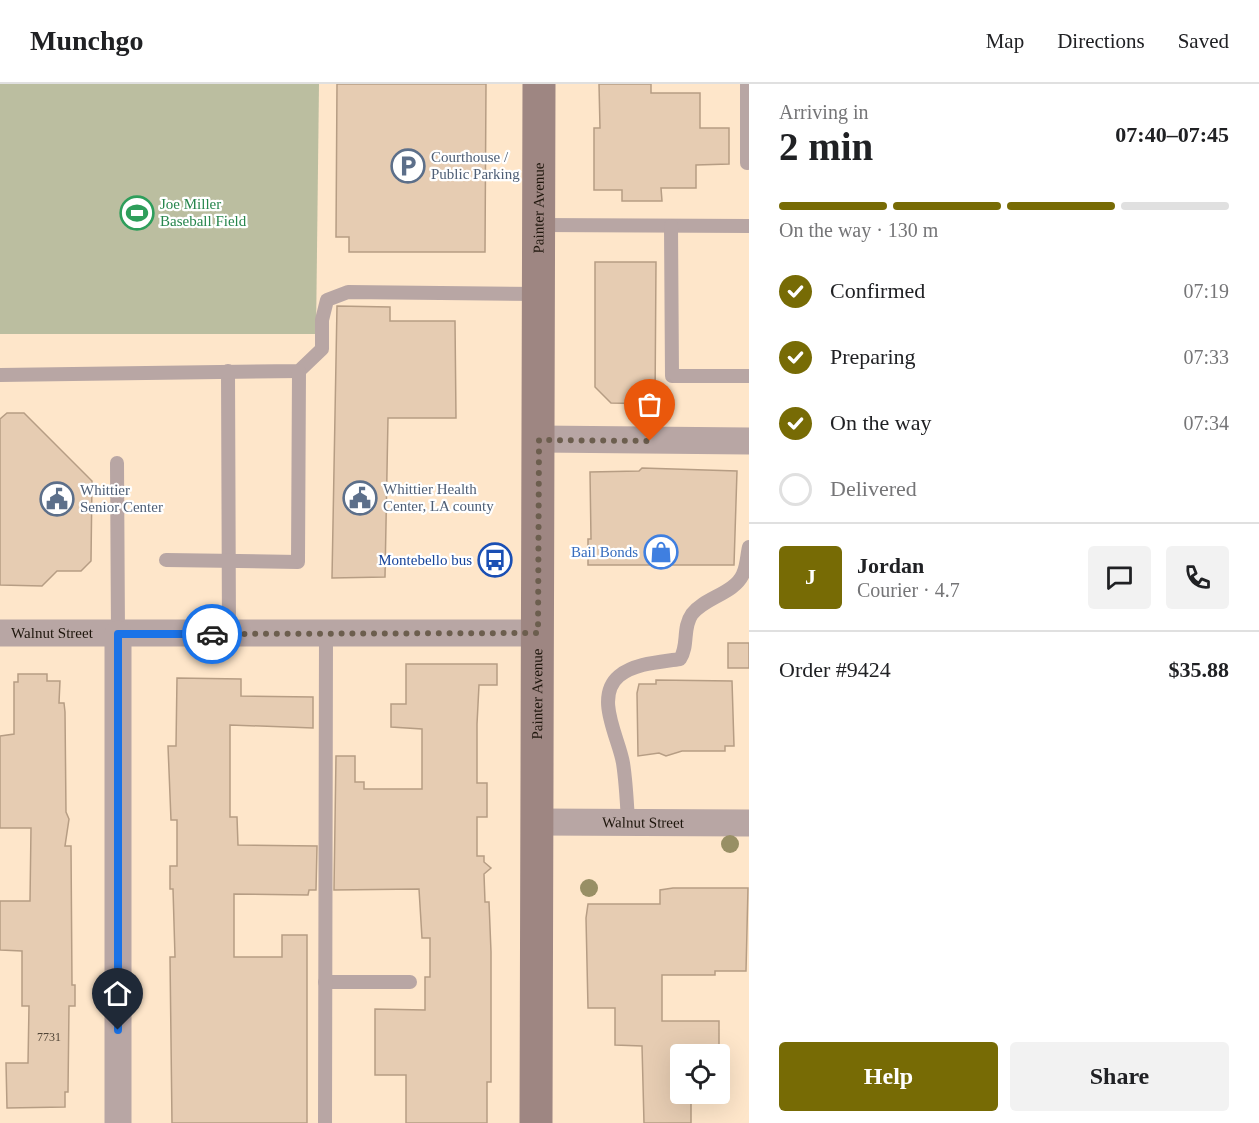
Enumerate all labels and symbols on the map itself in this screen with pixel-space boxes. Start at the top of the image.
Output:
parking icon: Courthouse / Public Parking [390,148,426,184]
place label: Courthouse / Public Parking [431,149,520,182]
street label: Painter Avenue [531,162,547,254]
sports icon: Joe Miller Baseball Field [119,195,155,231]
place label: Joe Miller Baseball Field [160,196,247,229]
pin [624,379,675,441]
public building icon: Whittier Health Center, LA county [342,480,378,516]
public building icon: Whittier Senior Center [39,481,75,517]
place label: Whittier Health Center, LA county [383,481,494,514]
place label: Whittier Senior Center [80,482,163,515]
shop icon: Bail Bonds [643,534,679,570]
bus stop icon: Montebello bus [477,542,513,578]
place label: Bail Bonds [571,544,638,560]
place label: Montebello bus [378,552,472,568]
courier [182,604,242,664]
street label: Walnut Street [11,625,94,641]
street label: Painter Avenue [529,648,545,740]
street label: Walnut Street [602,814,685,831]
pin [92,968,143,1030]
house number: 7731 [37,1030,61,1044]

